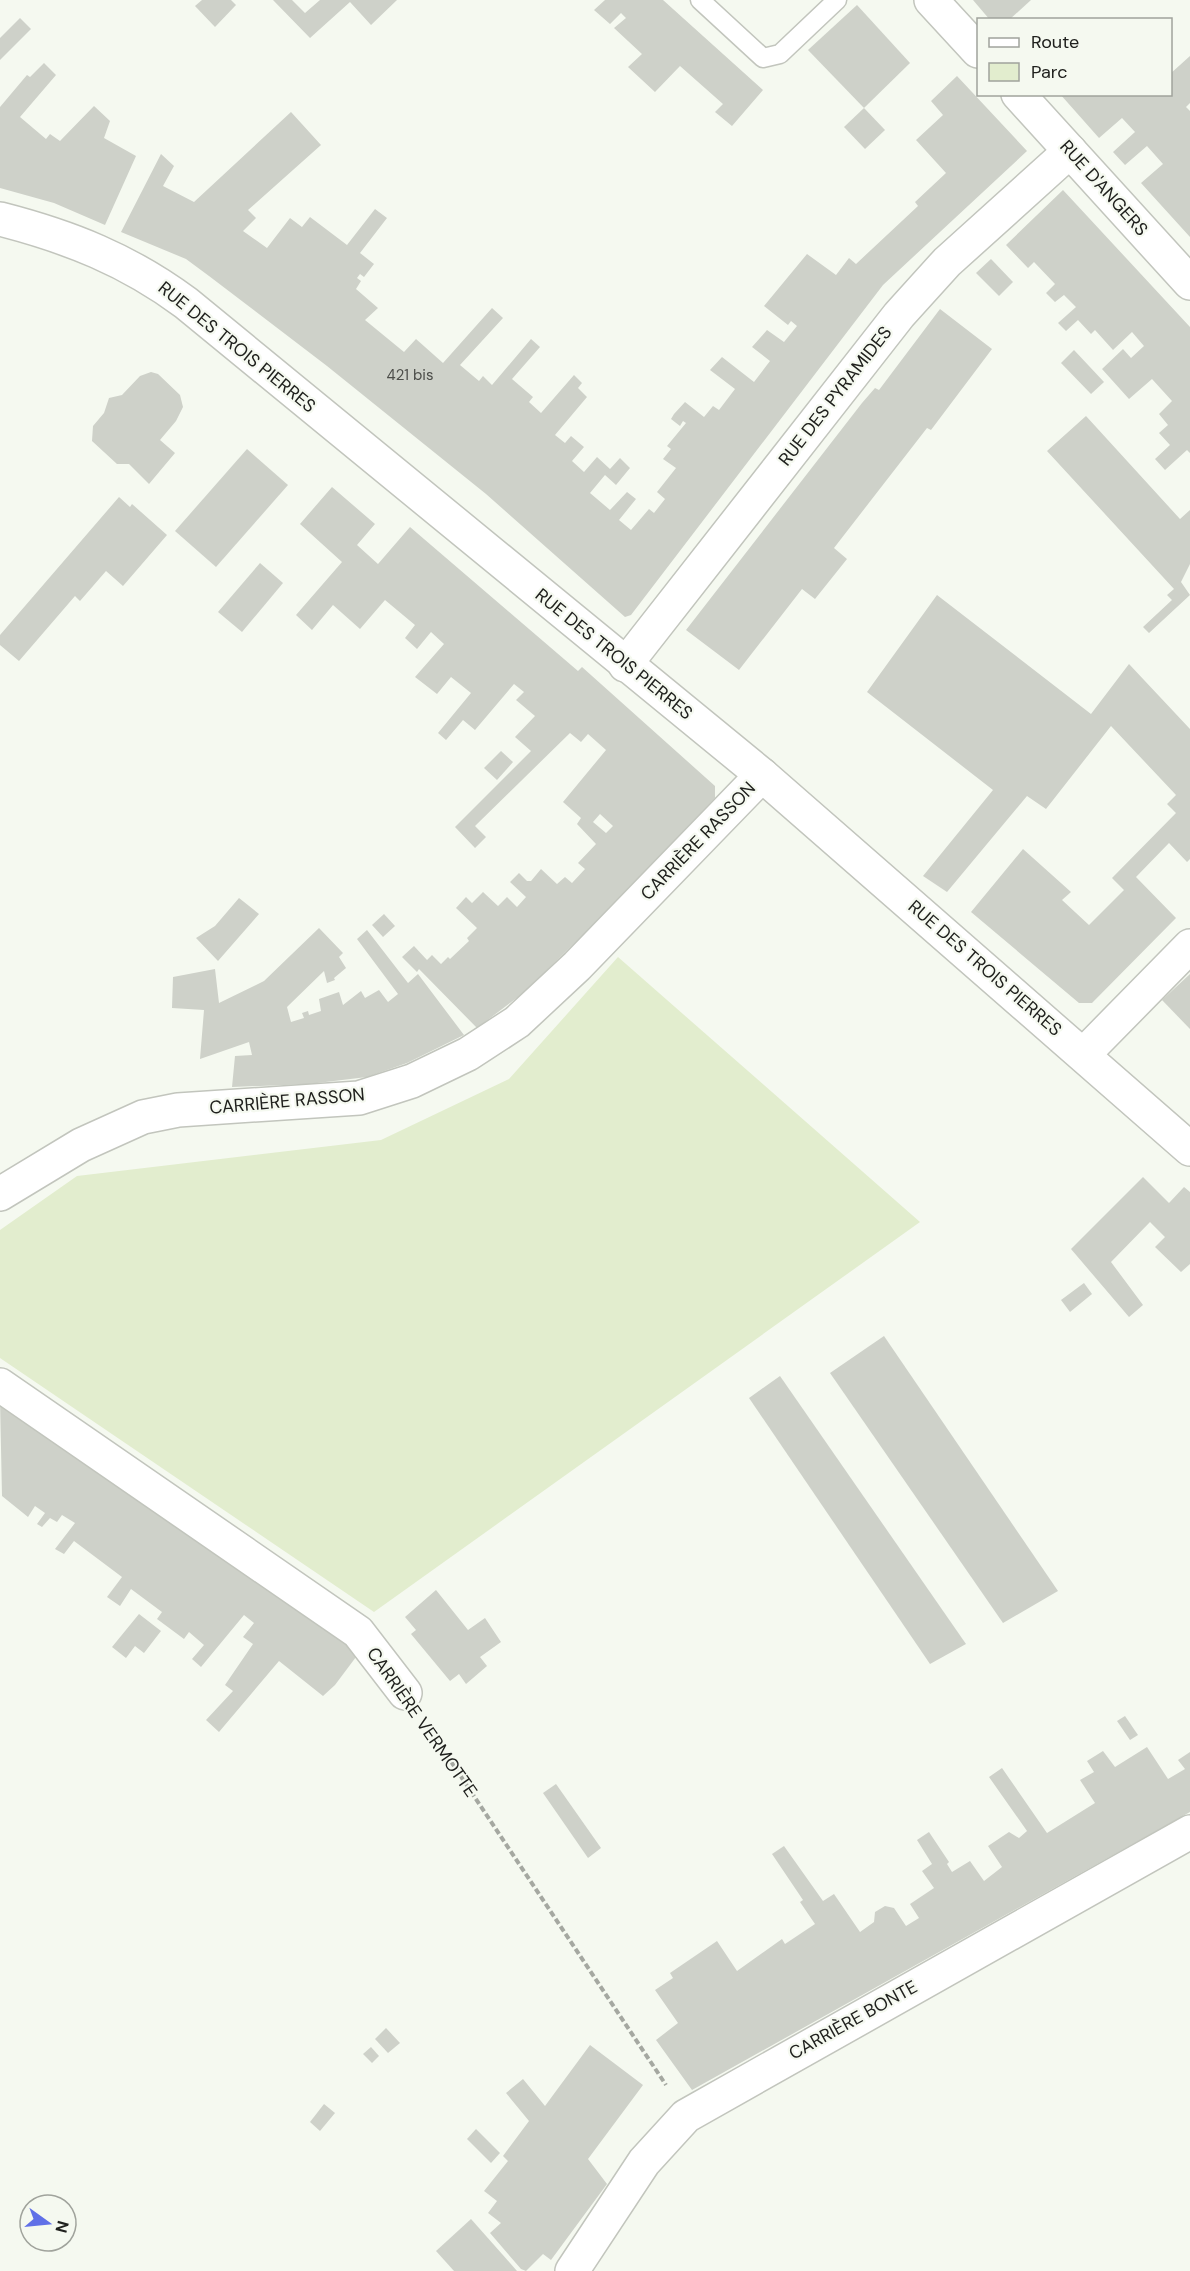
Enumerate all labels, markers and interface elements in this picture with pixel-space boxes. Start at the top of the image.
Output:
legend [977,18,1172,96]
text: Route [1031,30,1079,54]
text: Parc [1031,60,1067,84]
street label: RUE D'ANGERS [1055,135,1153,241]
street label: RUE DES TROIS PIERRES [153,276,321,418]
street label: RUE DES PYRAMIDES [773,321,897,471]
house number: 421 bis [387,365,433,385]
street label: RUE DES TROIS PIERRES [530,583,698,725]
street label: CARRIÈRE RASSON [635,777,761,905]
street label: RUE DES TROIS PIERRES [903,895,1067,1041]
street label: CARRIÈRE RASSON [208,1082,366,1120]
street label: CARRIÈRE VERMOTTE [361,1642,483,1802]
street label: CARRIÈRE BONTE [784,1975,922,2065]
north arrow [18,2193,78,2253]
text: N [50,2218,74,2235]

